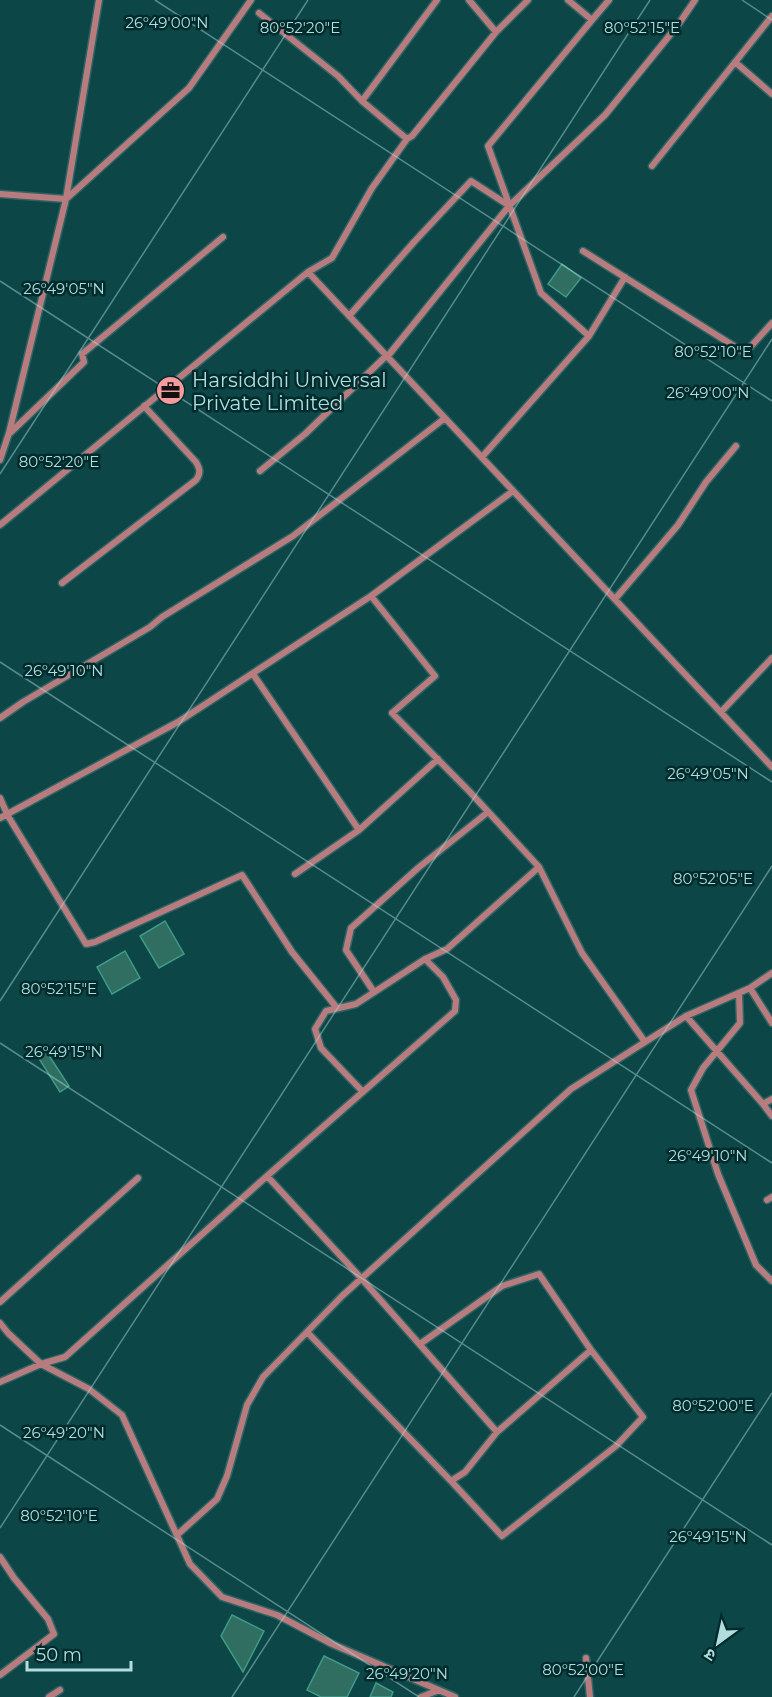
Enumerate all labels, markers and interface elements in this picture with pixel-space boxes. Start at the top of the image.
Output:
text: 26°49'00"N [126,13,208,32]
text: 80°52'20"E [260,18,340,37]
text: 80°52'15"E [604,18,680,37]
text: 26°49'05"N [23,279,105,298]
text: 80°52'10"E [674,342,752,361]
place label: Harsiddhi Universal Private Limited [192,368,387,415]
office icon: Harsiddhi Universal Private Limited [155,375,187,407]
text: 26°49'00"N [667,383,749,402]
text: 80°52'20"E [19,452,99,471]
text: 26°49'10"N [24,661,104,680]
text: 26°49'05"N [667,764,749,783]
text: 80°52'05"E [673,869,753,888]
text: 80°52'15"E [21,979,97,998]
text: 26°49'15"N [25,1042,103,1061]
text: 26°49'10"N [668,1146,748,1165]
text: 80°52'00"E [672,1396,754,1415]
text: 26°49'20"N [23,1423,105,1442]
text: 80°52'10"E [20,1506,98,1525]
text: 26°49'15"N [669,1527,747,1546]
north arrow [688,1613,748,1673]
scale bar [27,1634,130,1672]
text: 50 m [36,1644,82,1666]
text: उ [700,1644,719,1666]
text: 80°52'00"E [542,1660,624,1679]
text: 26°49'20"N [366,1664,448,1683]

